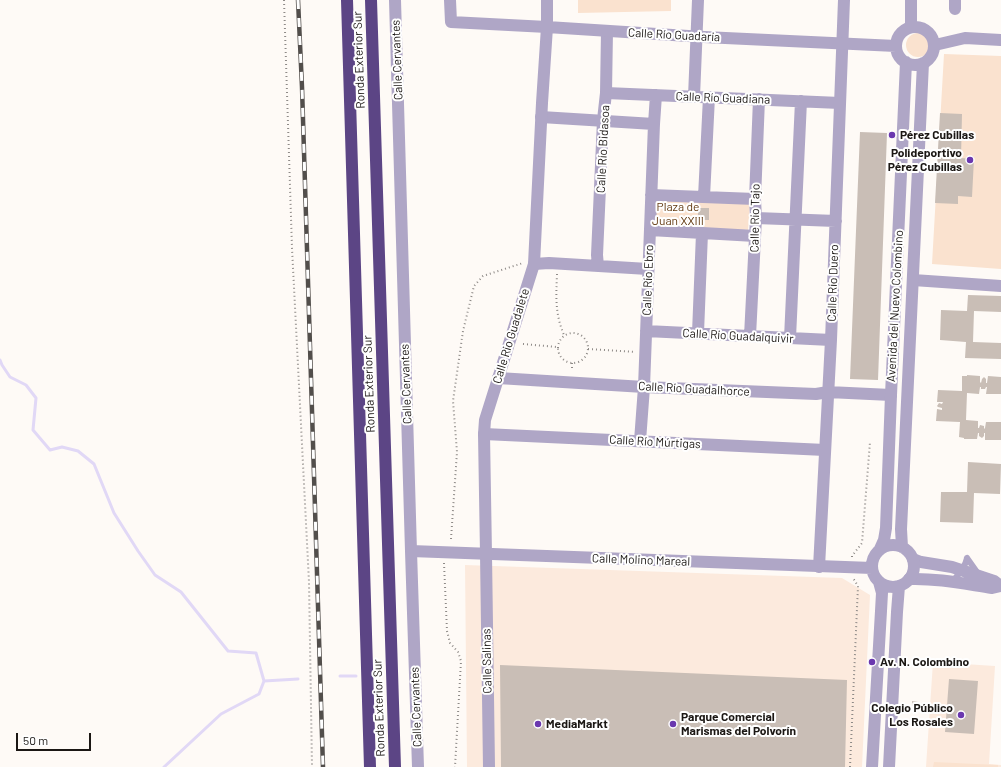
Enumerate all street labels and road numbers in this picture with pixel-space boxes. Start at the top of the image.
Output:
street label: Ronda Exterior Sur [350,11,368,109]
street label: Calle Cervantes [388,20,406,100]
street label: Calle Río Guadaría [628,25,720,45]
street label: Calle Río Guadiana [675,89,771,107]
street label: Calle Río Bidasoa [594,105,612,193]
street label: Calle Río Tajo [747,184,763,252]
street label: Avenida del Nuevo Colombino [884,230,906,382]
street label: Calle Río Ebro [640,244,656,316]
street label: Calle Río Duero [824,244,842,322]
street label: Calle Río Guadalete [490,287,532,385]
street label: Calle Río Guadalquivir [682,326,794,346]
street label: Ronda Exterior Sur [360,335,378,433]
street label: Calle Cervantes [397,344,415,424]
street label: Calle Río Guadalhorce [638,379,750,399]
street label: Calle Río Múrtigas [609,432,701,452]
street label: Calle Molino Mareal [592,551,690,569]
street label: Calle Salinas [479,628,495,694]
street label: Ronda Exterior Sur [370,659,388,757]
street label: Calle Cervantes [407,667,425,747]

